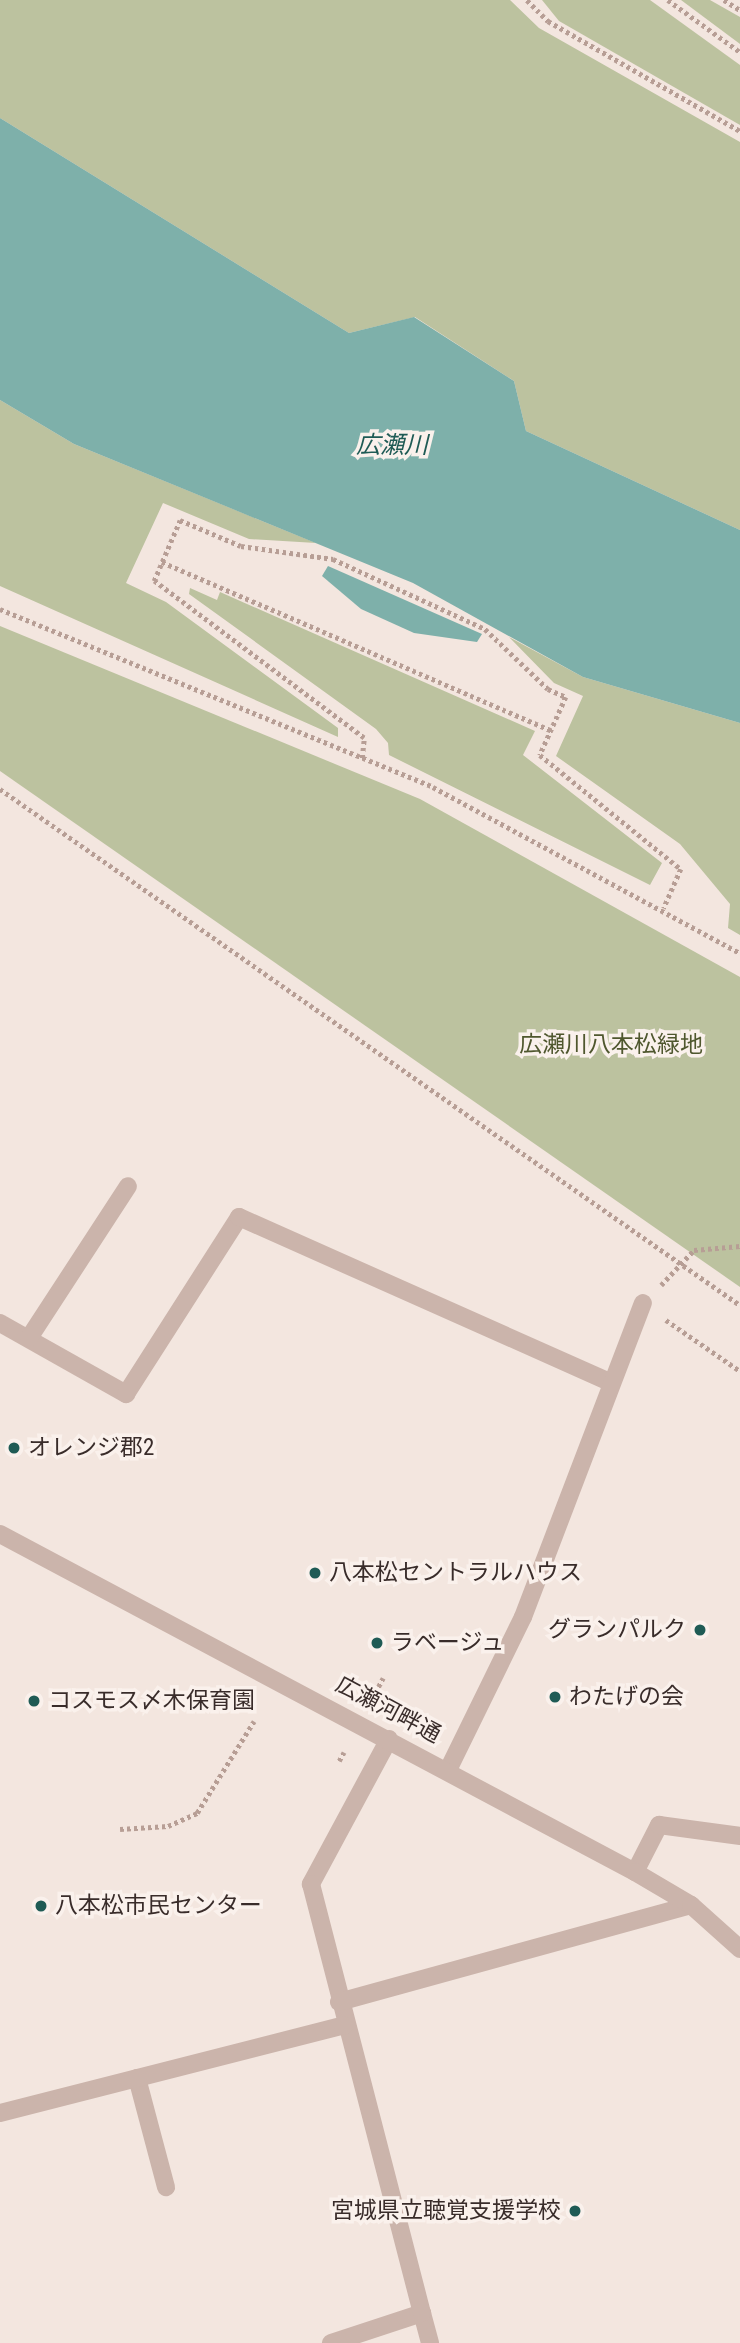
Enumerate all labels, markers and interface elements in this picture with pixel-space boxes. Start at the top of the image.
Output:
water label: 広瀬川 [356,432,428,460]
park label: 広瀬川八本松緑地 [519,1031,703,1059]
place label: オレンジ郡2 [28,1434,154,1462]
marker: オレンジ郡2 [6,1440,22,1456]
place label: 八本松セントラルハウス [329,1559,582,1587]
marker: 八本松セントラルハウス [307,1565,323,1581]
place label: グランパルク [548,1616,686,1644]
marker: グランパルク [692,1622,708,1638]
place label: ラベージュ [391,1629,506,1657]
marker: ラベージュ [369,1635,385,1651]
street label: 広瀬河畔通 [331,1671,445,1749]
place label: わたげの会 [569,1683,684,1711]
place label: コスモス〆木保育園 [48,1687,255,1715]
marker: わたげの会 [547,1689,563,1705]
marker: コスモス〆木保育園 [26,1693,42,1709]
place label: 八本松市民センター [55,1892,262,1920]
marker: 八本松市民センター [33,1898,49,1914]
place label: 宮城県立聴覚支援学校 [331,2197,561,2225]
marker: 宮城県立聴覚支援学校 [567,2203,583,2219]

